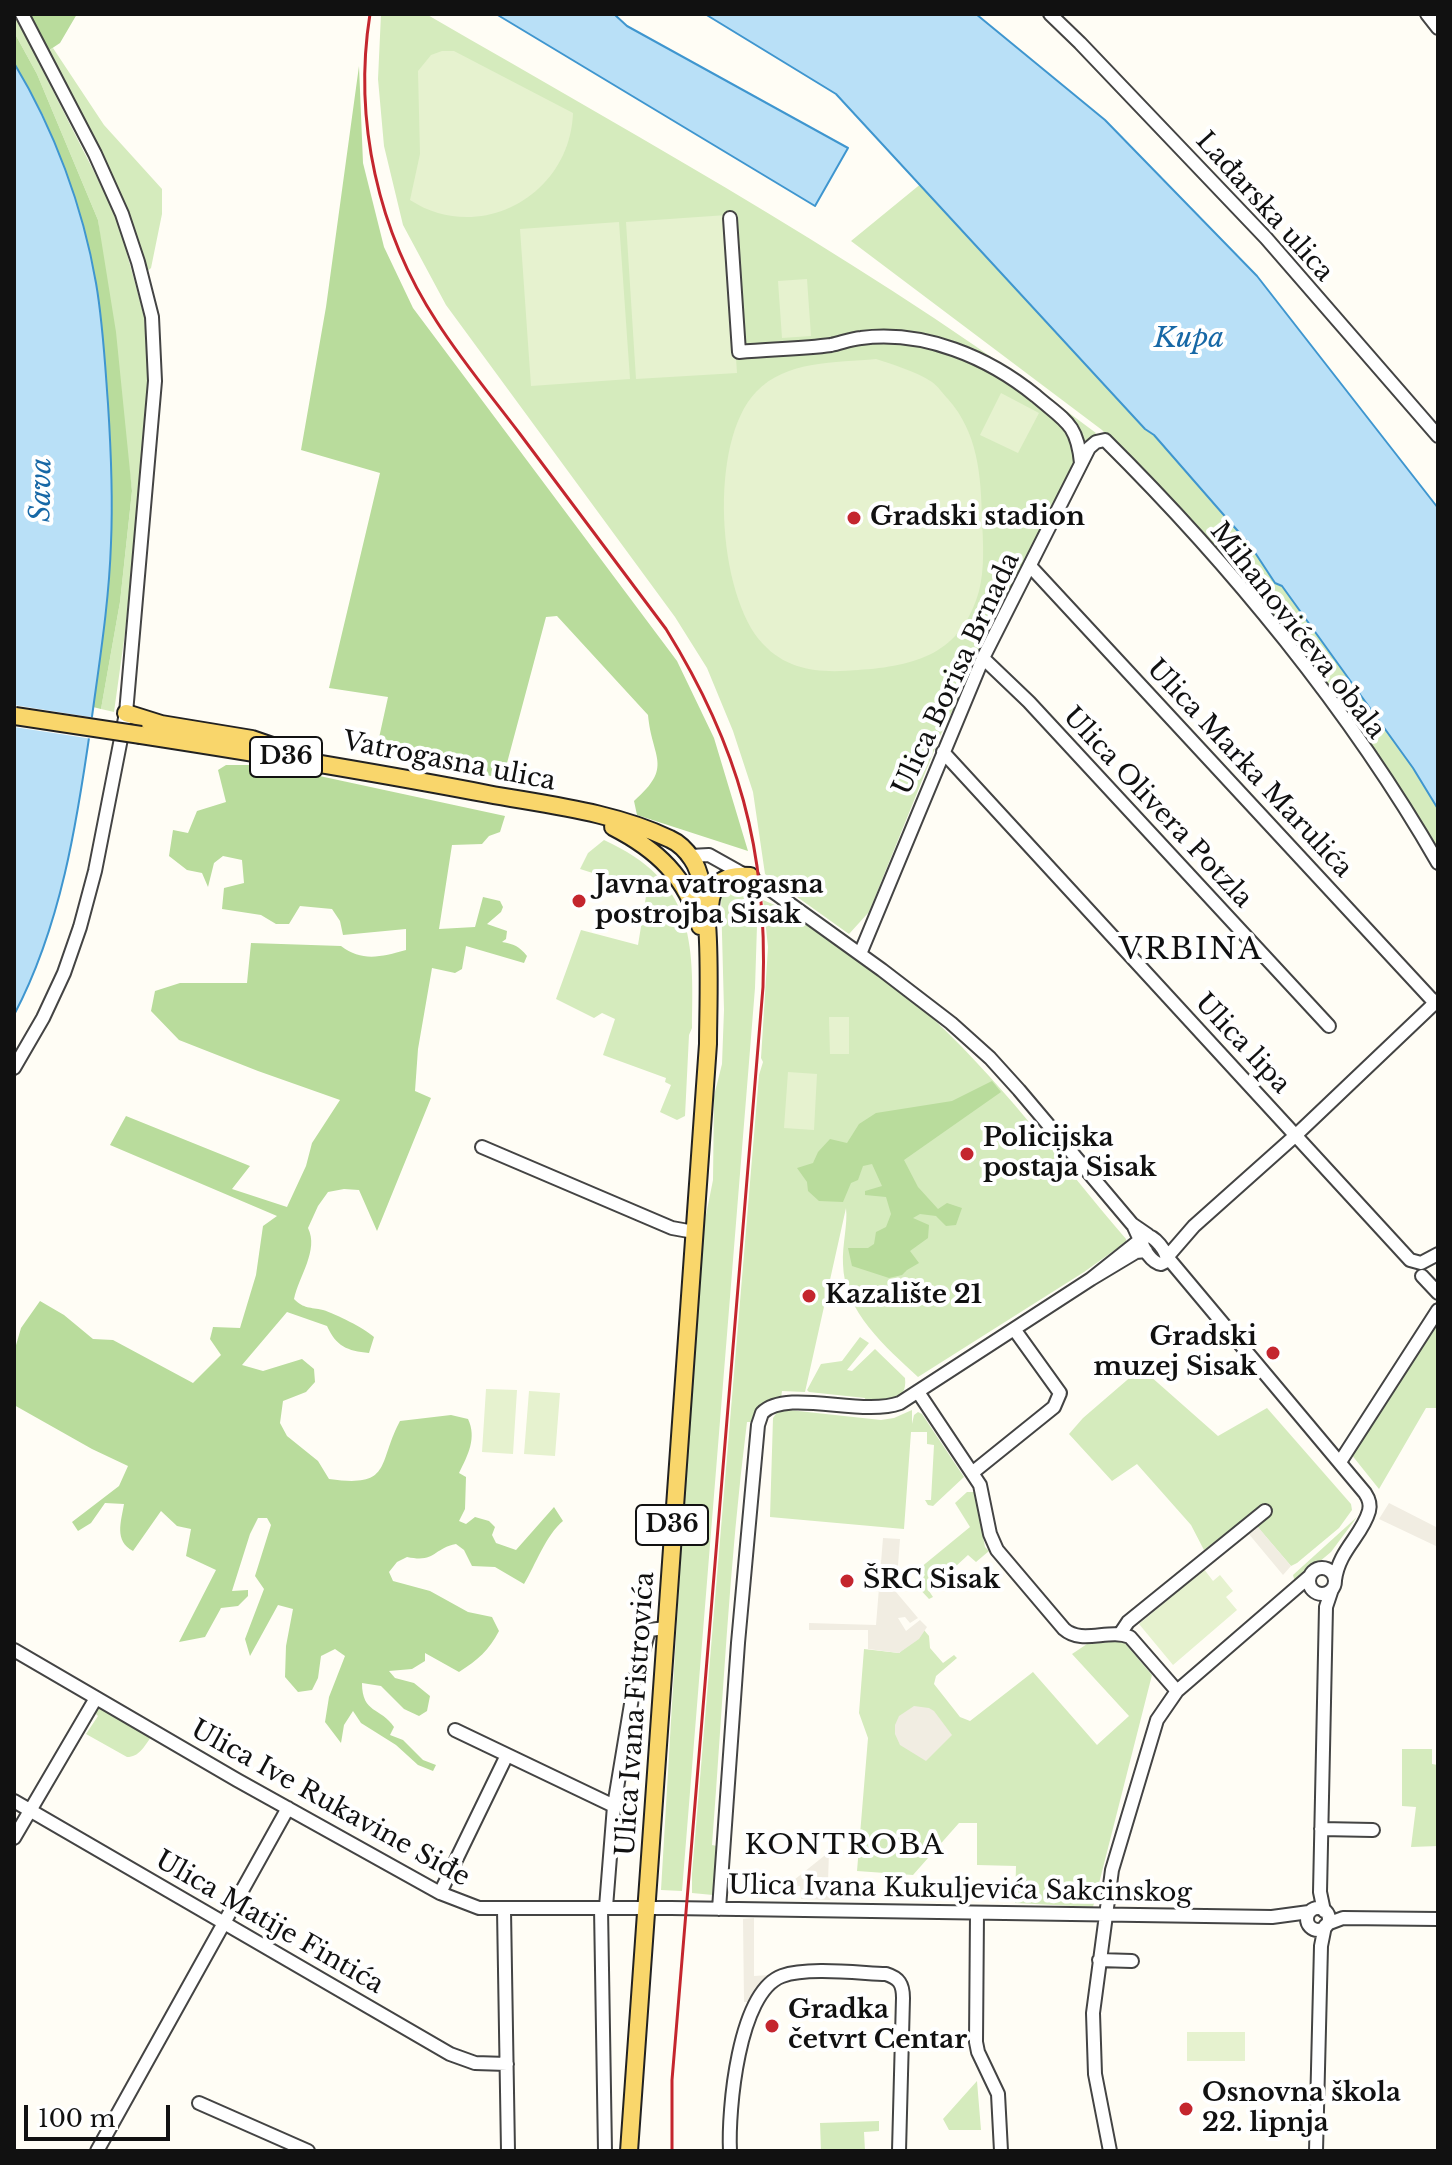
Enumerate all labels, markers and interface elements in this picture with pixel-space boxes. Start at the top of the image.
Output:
street label: Lađarska ulica [1189,126,1339,288]
water label: Kupa [1154,322,1224,356]
water label: Sava [25,457,59,523]
place label: Gradski stadion [870,502,1085,534]
marker: Gradski stadion [845,509,863,527]
street label: Mihanovićeva obala [1203,517,1391,745]
street label: Ulica Borisa Brnada [887,548,1027,800]
street label: Ulica Marka Marulića [1140,654,1358,884]
street label: Ulica Olivera Potzla [1056,701,1258,915]
street label: Vatrogasna ulica [340,726,558,798]
road number: D36 [250,737,322,777]
place label: Javna vatrogasna postrojba Sisak [595,870,824,932]
marker: Javna vatrogasna postrojba Sisak [570,892,588,910]
district label: VRBINA [1119,933,1263,969]
street label: Ulica lipa [1188,988,1296,1100]
place label: Policijska postaja Sisak [983,1123,1157,1184]
marker: Policijska postaja Sisak [958,1145,976,1163]
place label: Kazalište 21 [825,1280,982,1312]
marker: Kazalište 21 [800,1287,818,1305]
place label: Gradski muzej Sisak [1093,1322,1257,1384]
marker: Gradski muzej Sisak [1264,1344,1282,1362]
road number: D36 [636,1505,708,1545]
place label: ŠRC Sisak [863,1565,1000,1597]
street label: Ulica Ivana Fistrovića [611,1571,661,1857]
marker: ŠRC Sisak [838,1572,856,1590]
street label: Ulica Ive Rukavine Siđe [185,1714,475,1894]
district label: KONTROBA [745,1829,945,1863]
street label: Ulica Matije Fintića [149,1845,389,2001]
street label: Ulica Ivana Kukuljevića Sakcinskog [728,1870,1192,1910]
place label: Gradka četvrt Centar [788,1995,967,2056]
marker: Gradka četvrt Centar [763,2017,781,2035]
place label: Osnovna škola 22. lipnja [1202,2078,1401,2140]
scale bar [28,2089,174,2139]
marker: Osnovna škola 22. lipnja [1177,2100,1195,2118]
text: 100 m [38,2104,116,2133]

